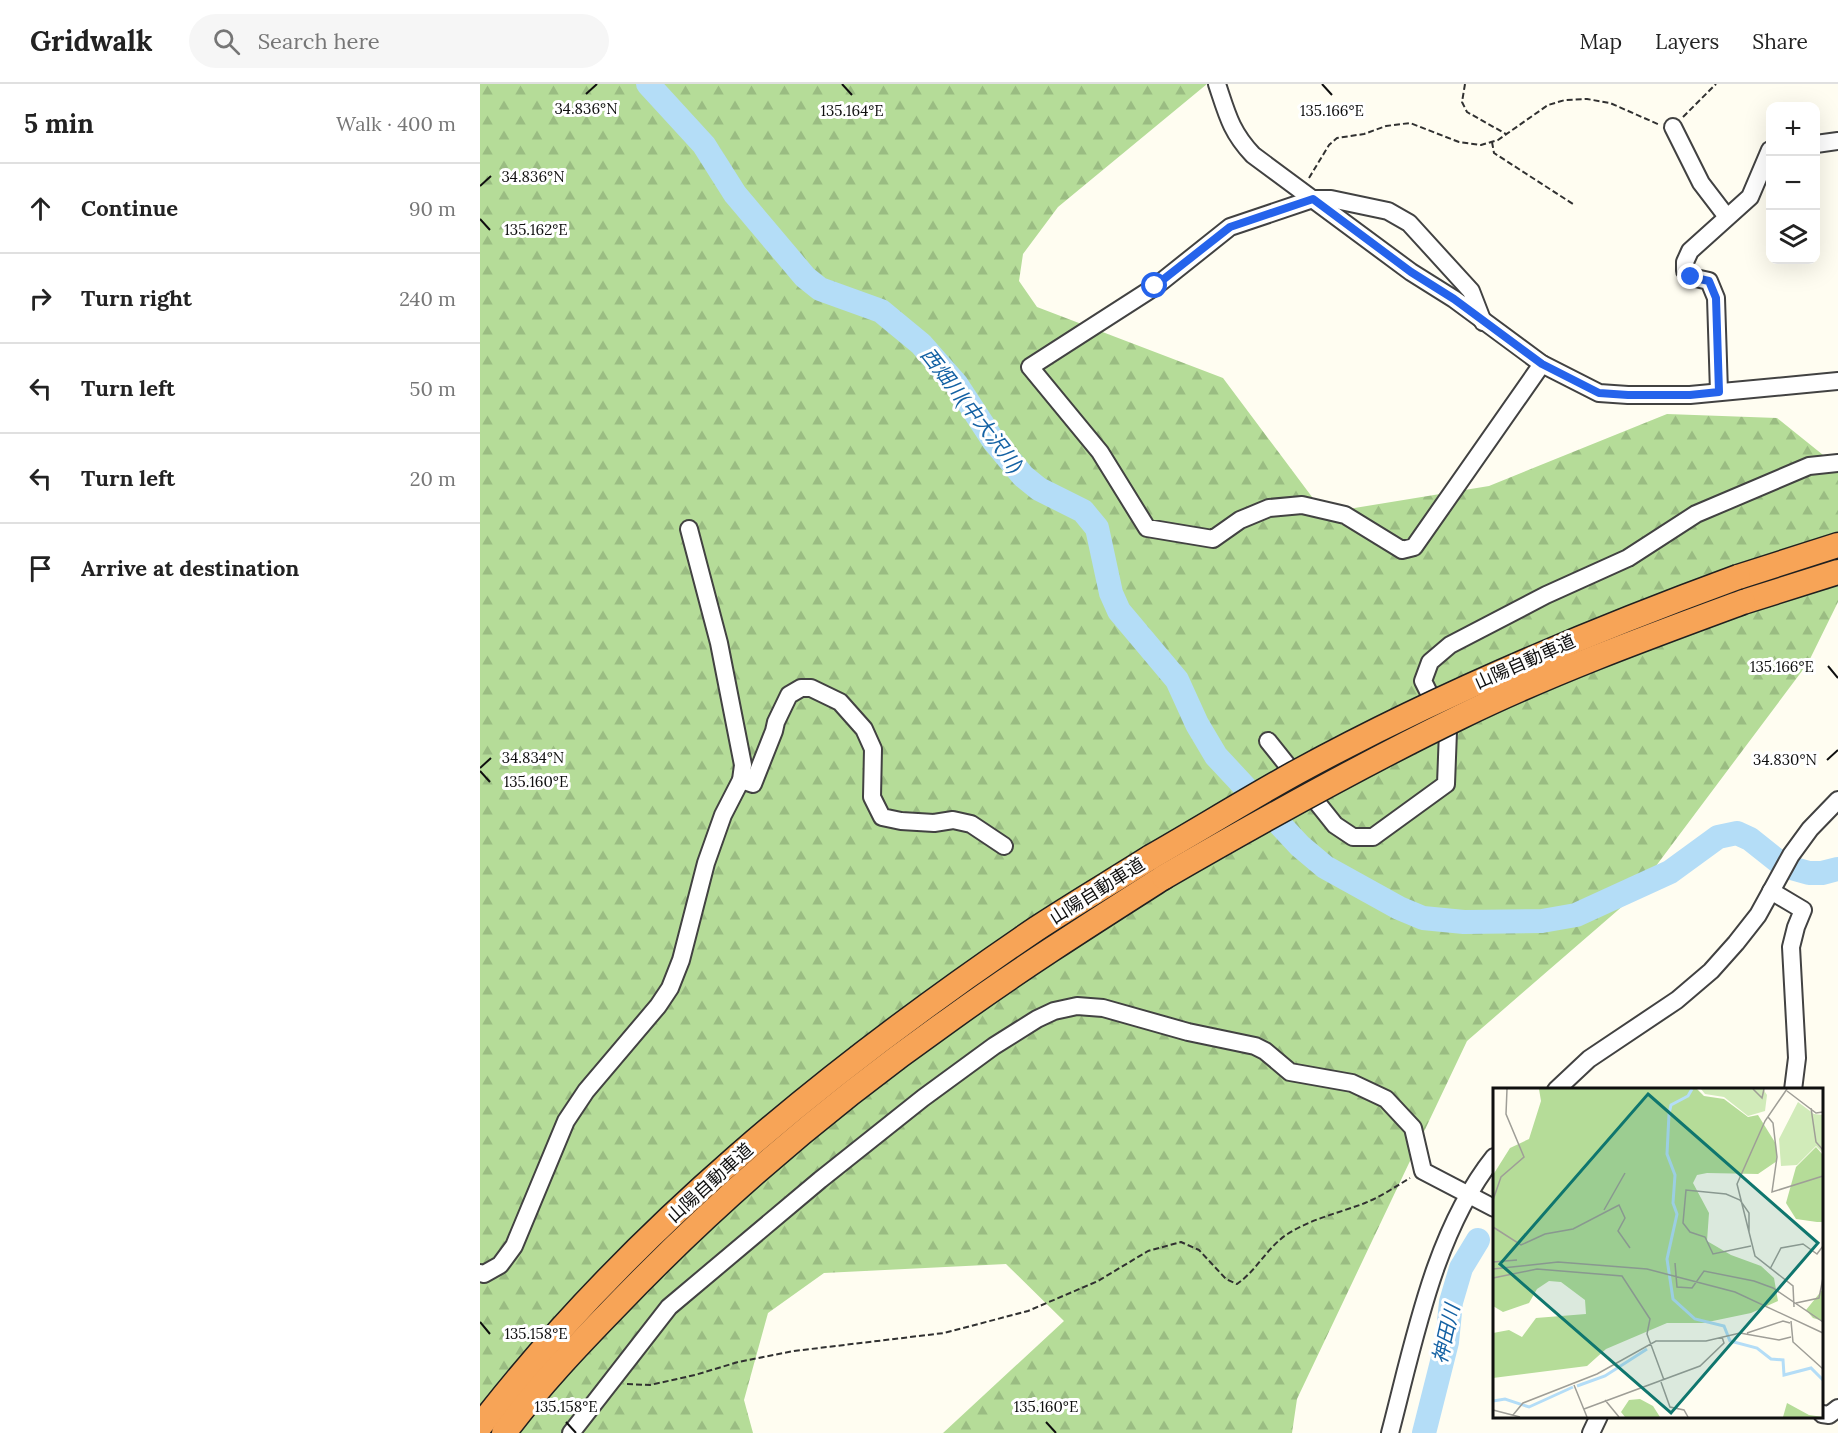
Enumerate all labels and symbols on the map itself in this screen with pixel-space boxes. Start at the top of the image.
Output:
text: 34.836°N [554,99,618,118]
text: 135.164°E [820,101,884,120]
text: 135.166°E [1300,101,1364,120]
text: 34.836°N [501,167,565,186]
text: 135.162°E [504,220,568,239]
route end [1677,263,1703,289]
route start [1141,272,1167,298]
water label: 西畑川(中大沢川) [915,342,1029,478]
street label: 山陽自動車道 [1471,629,1579,694]
text: 135.166°E [1750,657,1814,676]
text: 34.834°N [502,748,564,767]
text: 34.830°N [1753,750,1817,769]
text: 135.160°E [504,772,568,791]
street label: 山陽自動車道 [1045,852,1149,929]
inset map [1493,1088,1823,1418]
street label: 山陽自動車道 [662,1138,757,1227]
water label: 神田川 [1427,1300,1465,1366]
text: 135.158°E [504,1324,568,1343]
text: 135.158°E [534,1397,598,1416]
text: 135.160°E [1014,1397,1078,1416]

